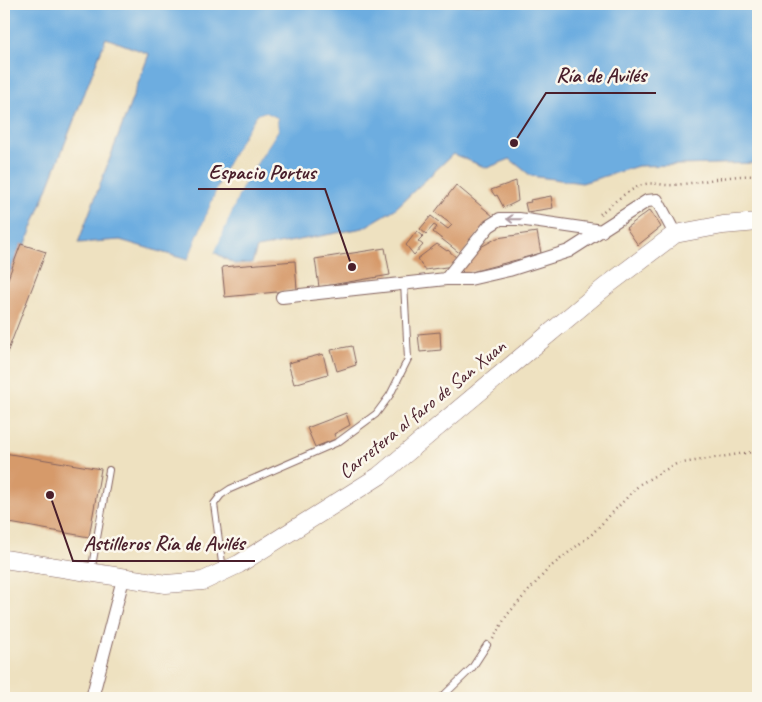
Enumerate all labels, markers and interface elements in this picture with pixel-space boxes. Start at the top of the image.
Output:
callout: Ría de Avilés [546,57,656,93]
text: Ría de Avilés [556,62,649,88]
callout: Espacio Portus [198,153,325,189]
text: Espacio Portus [208,159,318,185]
one-way arrow [506,215,522,224]
street label: Carretera al faro de San Xuan [333,333,512,484]
callout: Astilleros Ría de Avilés [73,525,255,561]
text: Astilleros Ría de Avilés [83,530,247,556]

